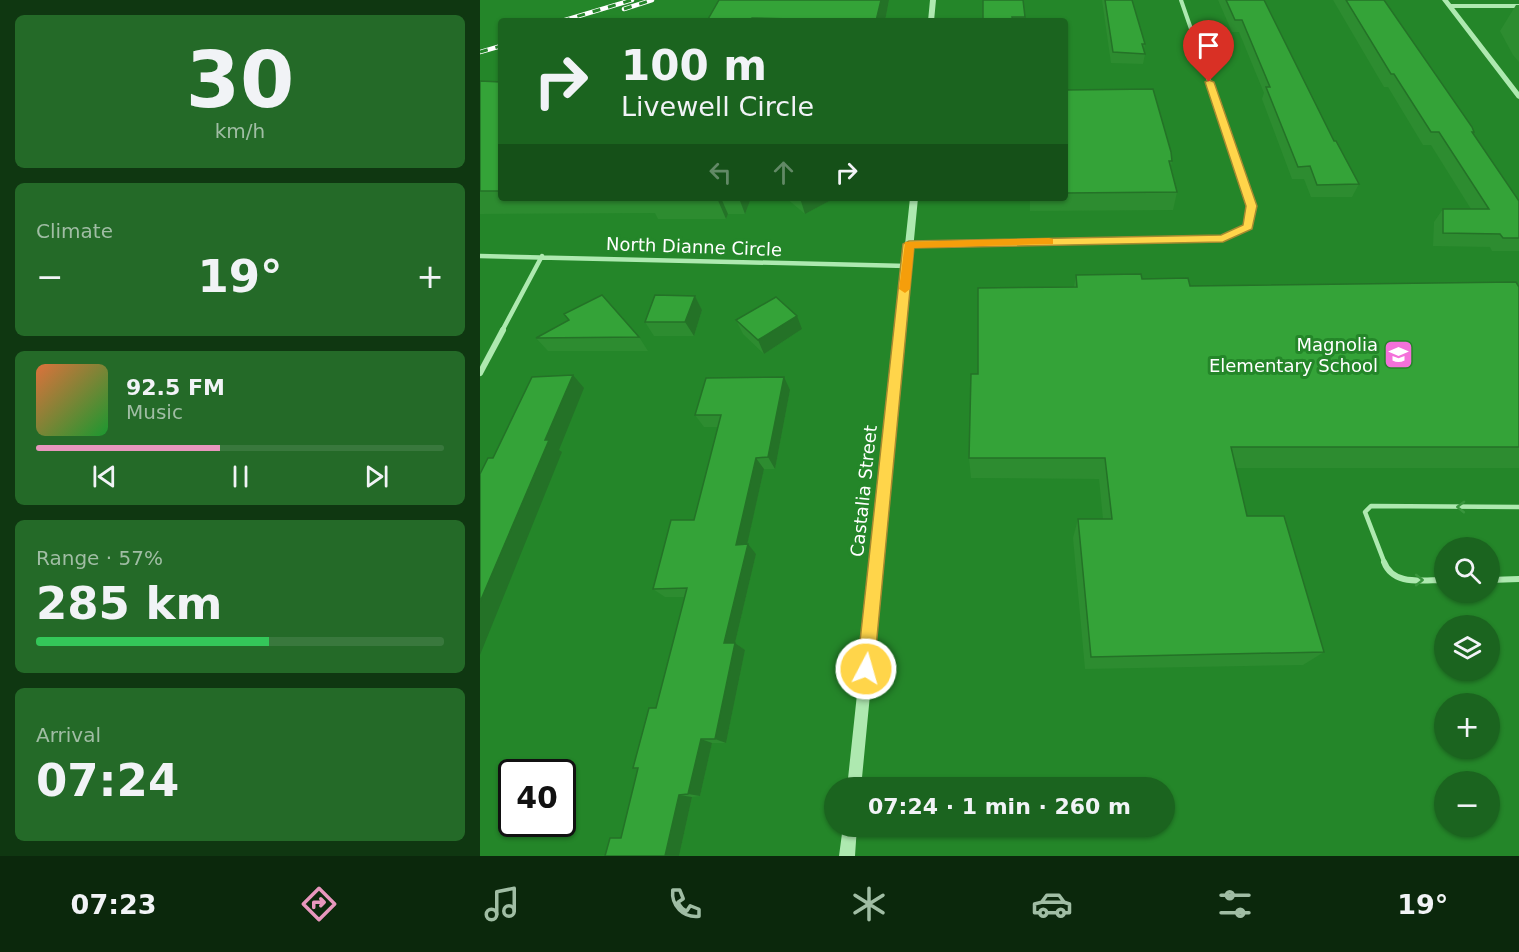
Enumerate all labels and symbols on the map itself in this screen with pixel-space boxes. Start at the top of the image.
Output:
pin [1183,20,1234,82]
street label: North Dianne Circle [606,233,782,260]
place label: Magnolia Elementary School [1209,334,1378,376]
school or university icon: Magnolia Elementary School [1383,339,1415,371]
street label: Castalia Street [846,424,881,558]
one-way arrow [1456,501,1465,513]
one-way arrow [1414,574,1423,586]
position arrow [834,637,898,701]
speed limit sign: 40 [498,759,576,837]

